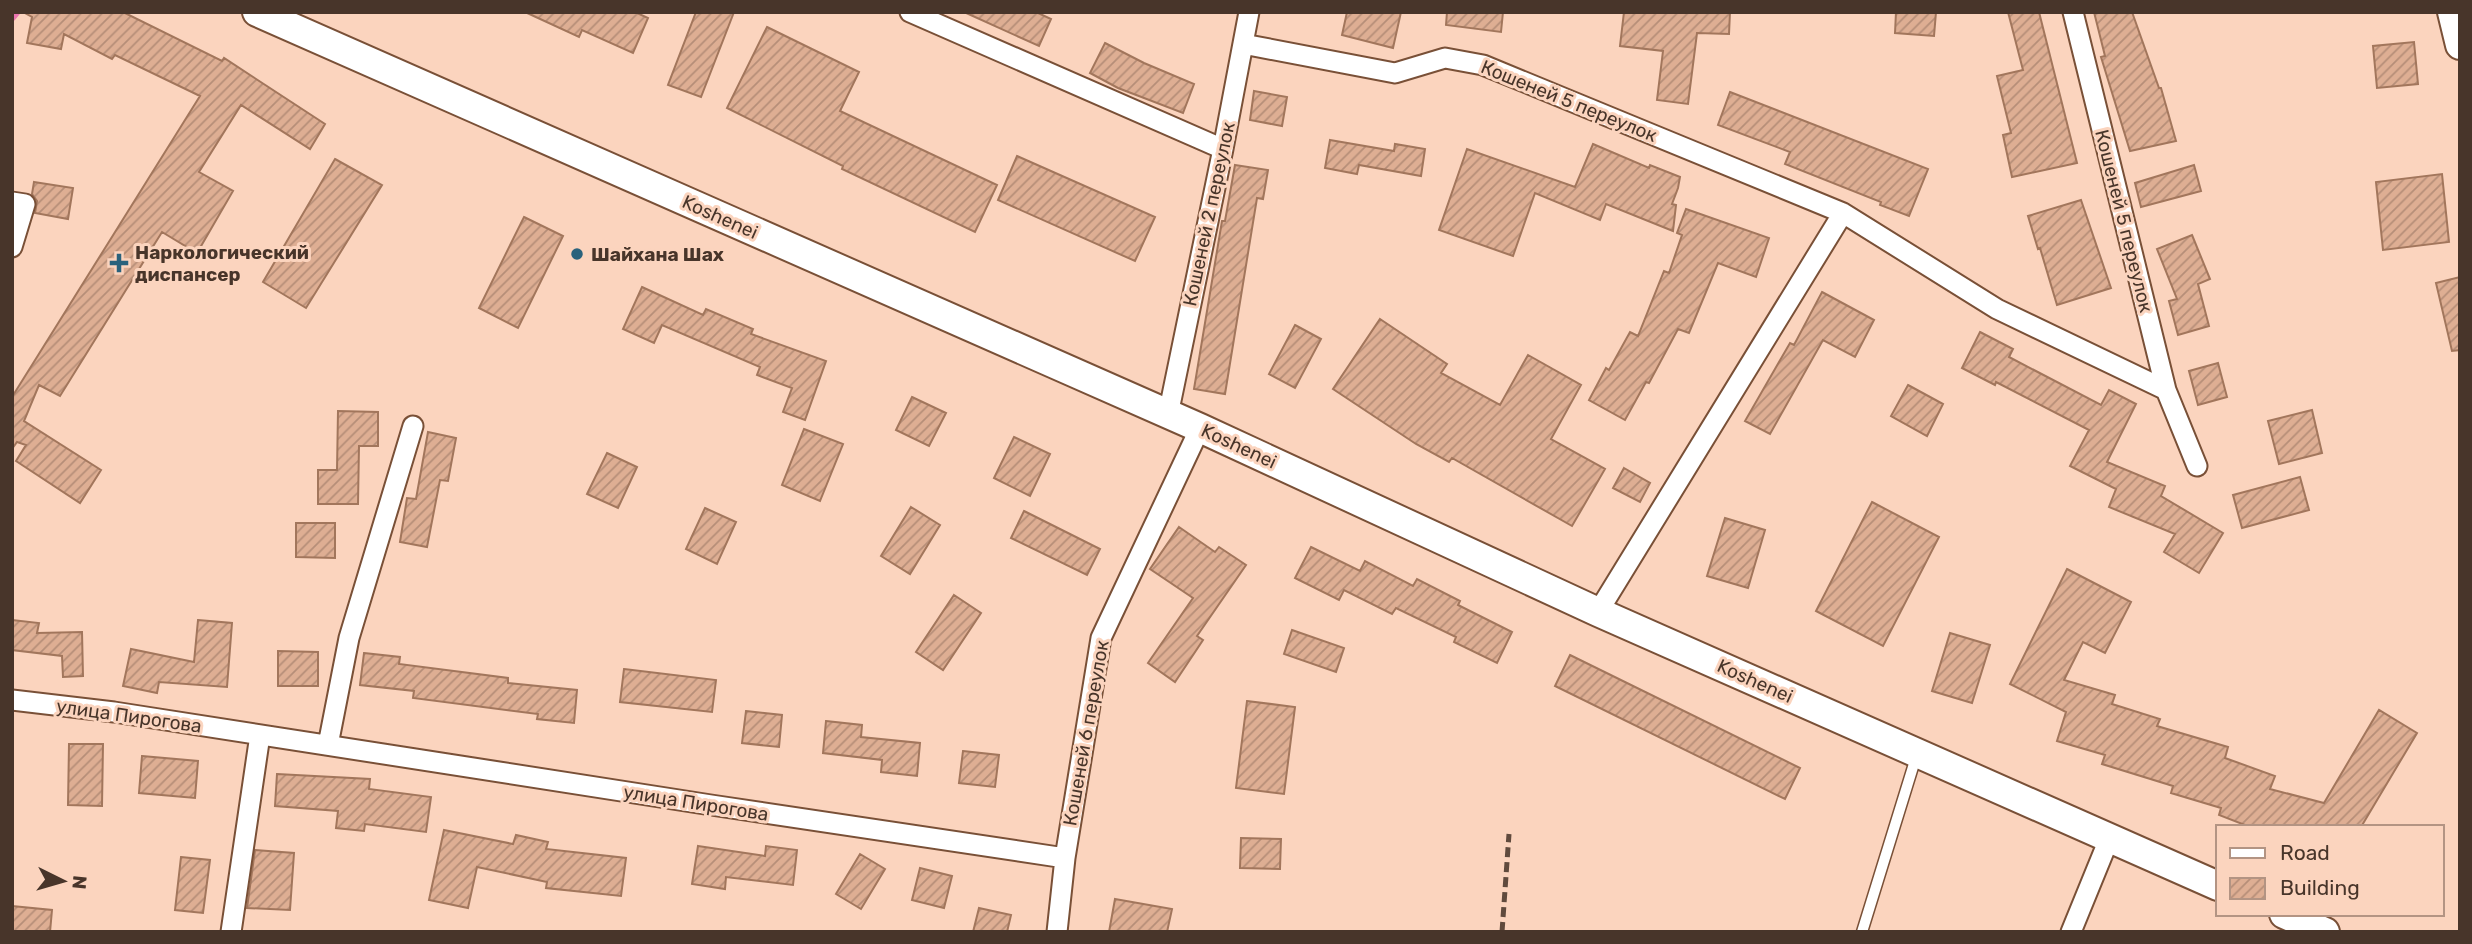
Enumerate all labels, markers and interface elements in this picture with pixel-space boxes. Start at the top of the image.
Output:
street label: Кошеней 5 переулок [1478,55,1660,147]
street label: Кошеней 2 переулок [1178,120,1240,308]
street label: Кошеней 5 переулок [2090,127,2158,315]
street label: Koshenei [679,190,761,244]
place label: Наркологический диспансер [135,241,309,286]
place label: Шайхана Шах [591,243,724,266]
marker: Шайхана Шах [569,246,585,262]
marker: Наркологический диспансер [109,253,129,273]
street label: Koshenei [1198,419,1280,473]
street label: Кошеней 6 переулок [1058,638,1114,828]
street label: Koshenei [1714,654,1796,708]
street label: улица Пирогова [55,694,203,738]
street label: улица Пирогова [622,780,770,826]
legend [2216,825,2444,916]
text: Road [2280,840,2330,865]
north arrow [28,846,98,916]
text: N [67,875,91,890]
text: Building [2280,875,2360,900]

